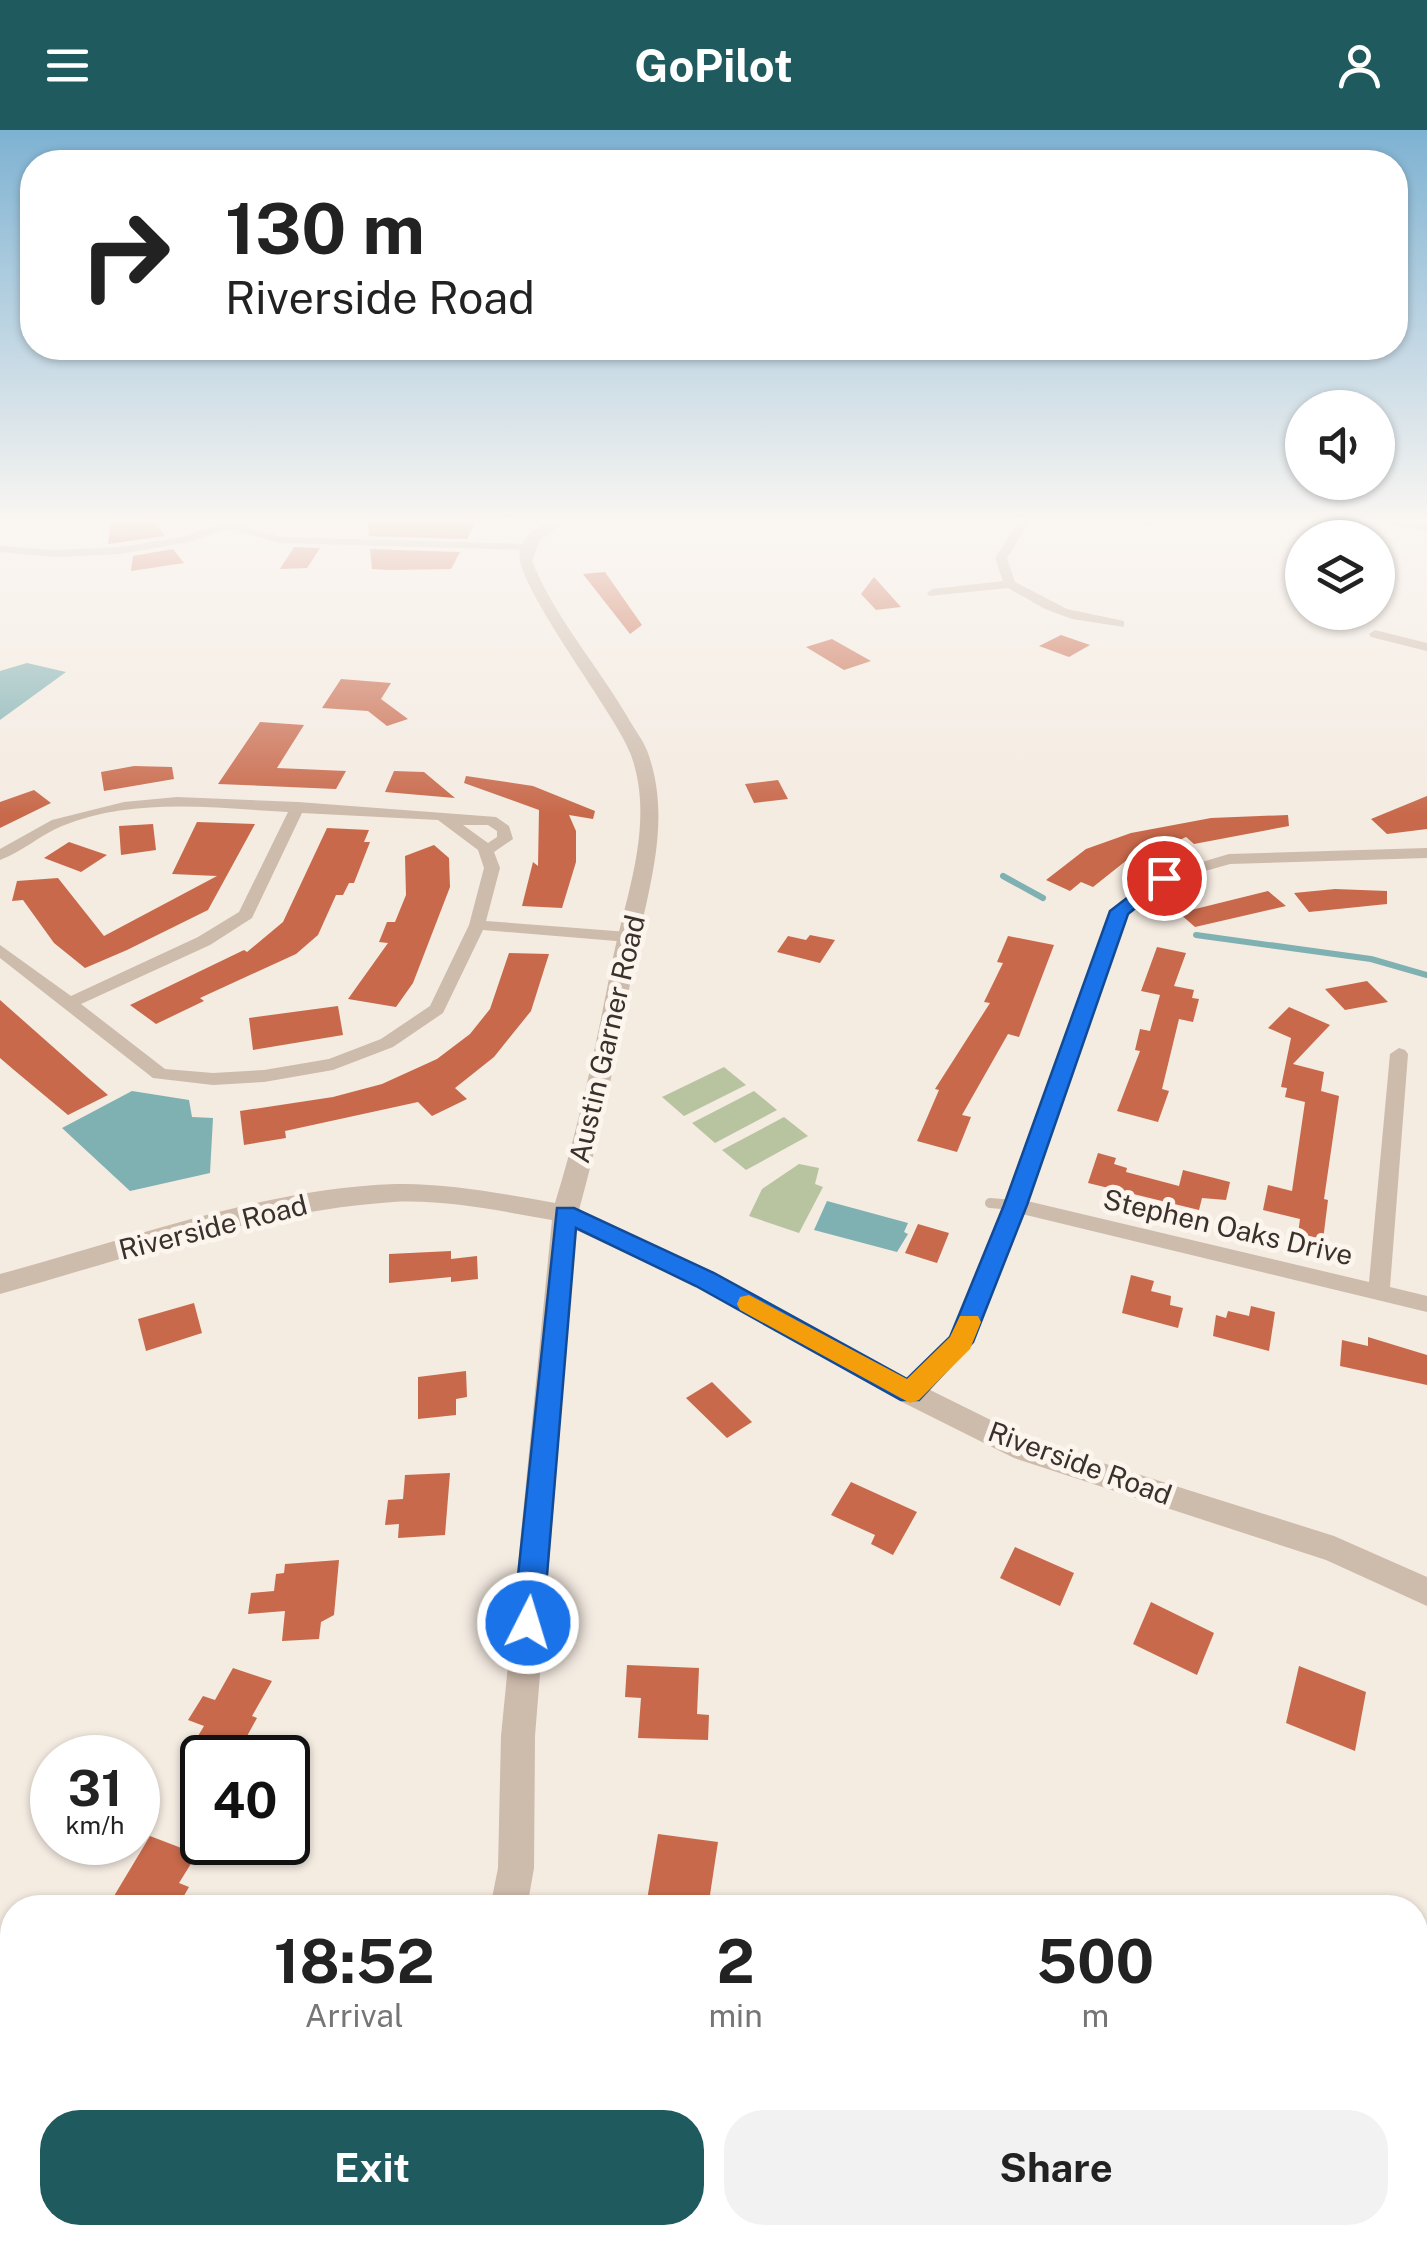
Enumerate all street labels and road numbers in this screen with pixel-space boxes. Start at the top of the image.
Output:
street label: Austin Garner Road [562,912,651,1166]
street label: Stephen Oaks Drive [1100,1182,1356,1271]
street label: Riverside Road [115,1187,310,1266]
street label: Riverside Road [984,1414,1176,1511]

